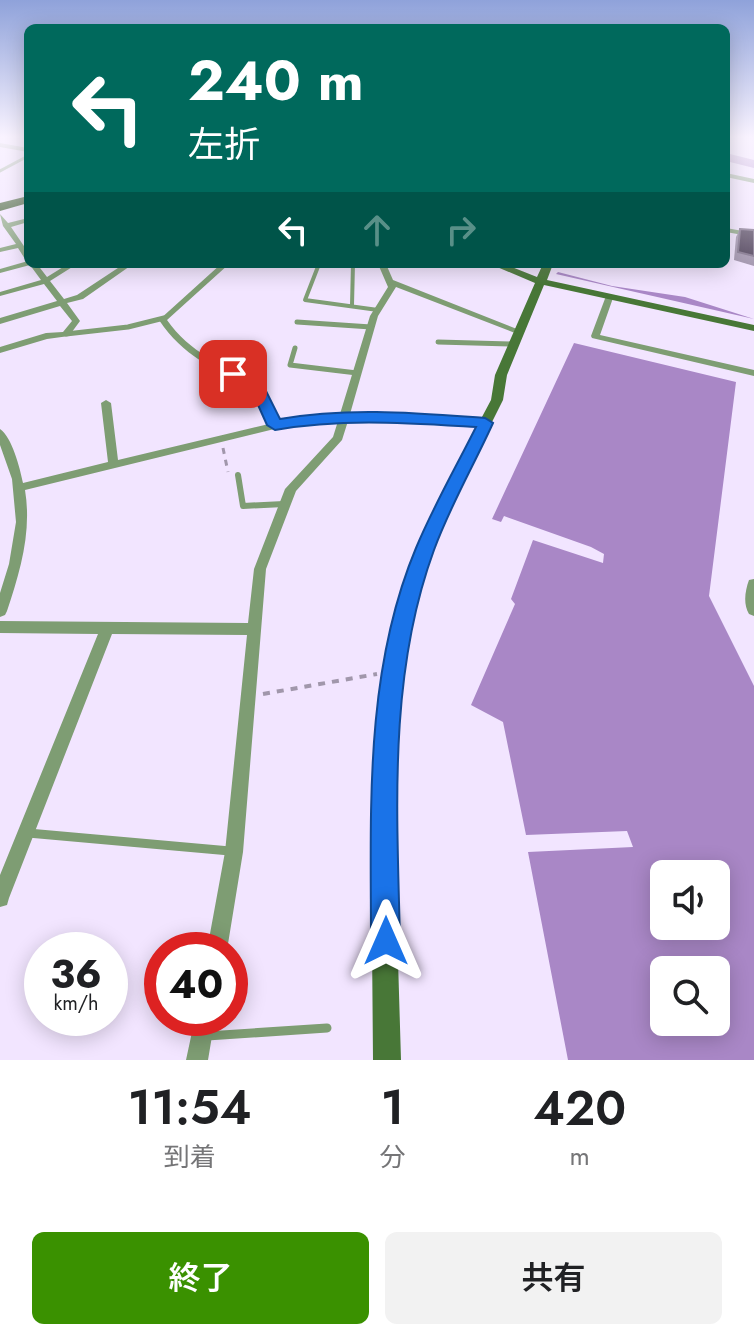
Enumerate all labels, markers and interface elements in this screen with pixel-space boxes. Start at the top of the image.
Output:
text: 240 m [188,40,364,121]
icon: left [56,56,160,160]
text: 左折 [188,118,260,170]
icon: left [271,208,315,252]
icon: ahead [355,208,399,252]
icon: right [439,208,483,252]
pin [199,340,267,408]
icon: arrive [211,352,255,396]
map controls [650,860,730,1036]
button: sound [650,860,730,940]
position arrow [344,899,428,983]
speed limit sign: 40 [144,932,248,1036]
text: 36 [50,945,102,1003]
button: search [650,956,730,1036]
text: km/h [53,989,99,1018]
text: 11:54 [128,1073,252,1142]
text: 1 [381,1073,404,1142]
text: 420 [533,1074,626,1143]
text: m [570,1137,590,1175]
text: 到着 [164,1138,216,1176]
text: 分 [379,1138,405,1176]
button: 終了 [32,1232,369,1324]
button: 共有 [385,1232,722,1324]

